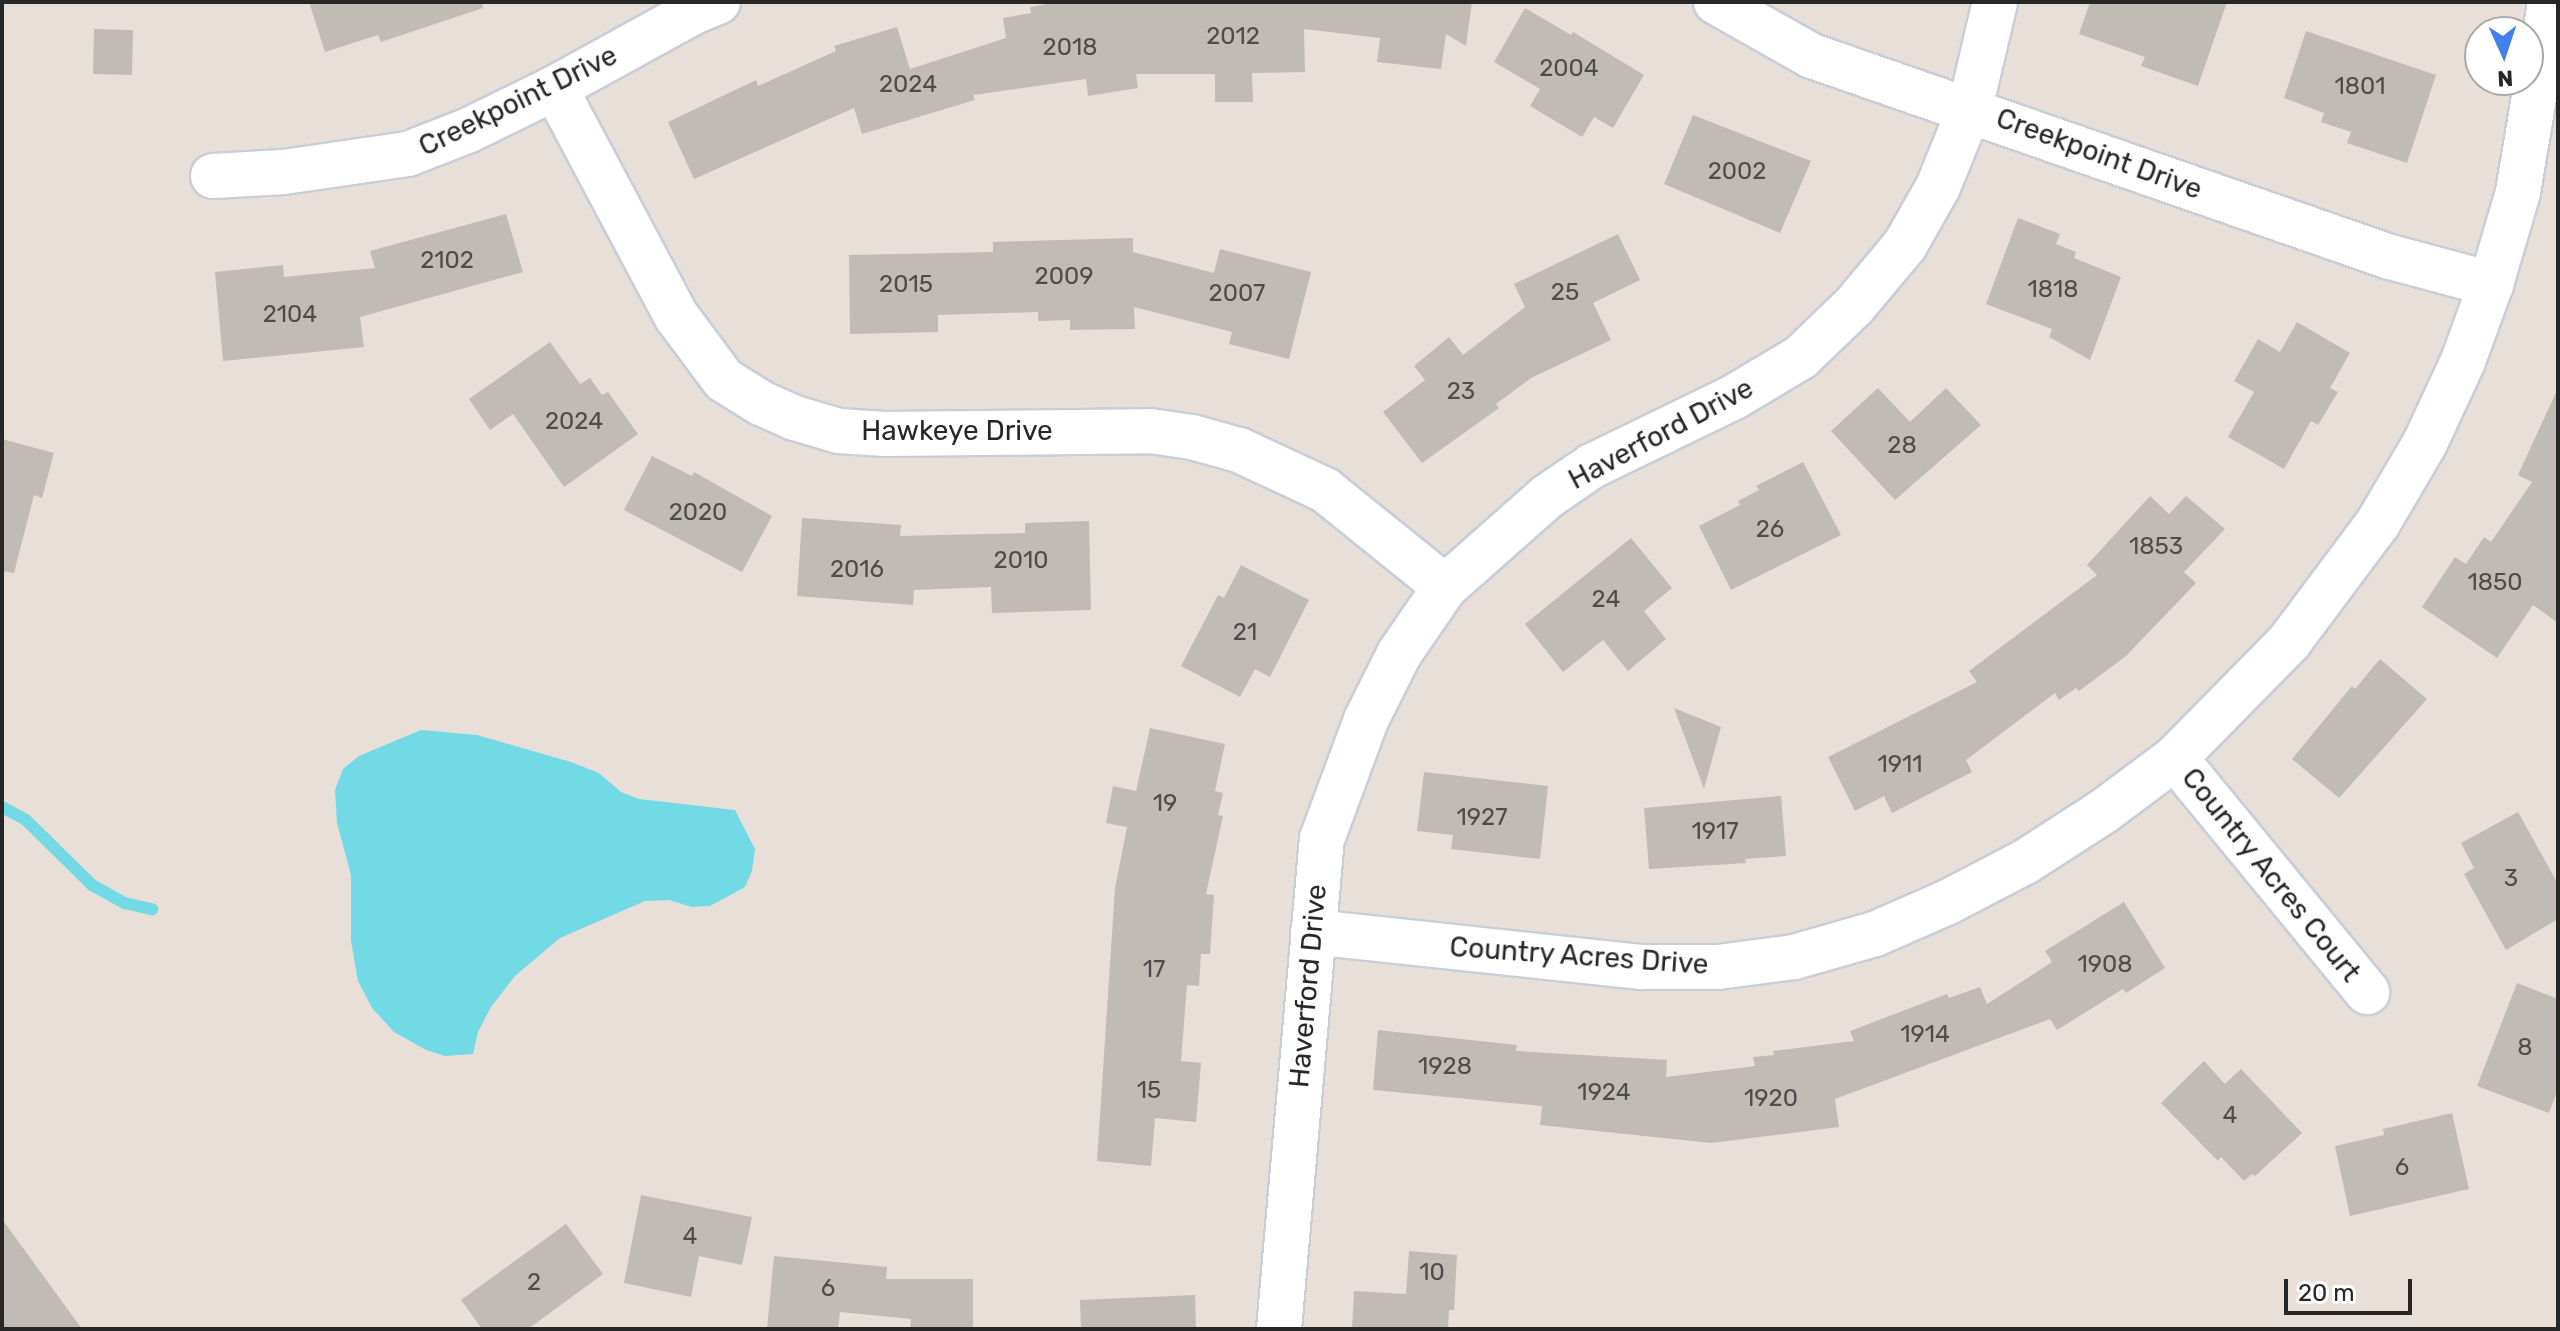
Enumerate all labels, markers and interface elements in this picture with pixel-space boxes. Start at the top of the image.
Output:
north arrow [2464,16,2544,96]
house number: 2012 [1206,23,1260,51]
house number: 2018 [1043,34,1097,62]
street label: Creekpoint Drive [413,38,623,164]
house number: 2004 [1539,55,1599,83]
text: N [2497,65,2514,92]
house number: 2024 [879,71,937,99]
house number: 1801 [2334,73,2386,101]
street label: Creekpoint Drive [1992,101,2206,207]
house number: 2002 [1708,158,1766,186]
house number: 2102 [420,247,474,275]
house number: 2009 [1035,263,1093,291]
house number: 2015 [879,271,933,299]
house number: 1818 [2027,276,2079,304]
house number: 25 [1551,279,1579,307]
house number: 2007 [1209,280,1265,308]
house number: 2104 [263,301,317,329]
street label: Haverford Drive [1563,371,1759,497]
house number: 23 [1447,378,1475,406]
house number: 2024 [545,408,603,436]
street label: Hawkeye Drive [861,414,1053,448]
house number: 28 [1887,432,1917,460]
house number: 2020 [669,499,727,527]
house number: 26 [1756,516,1784,544]
house number: 1853 [2129,533,2183,561]
house number: 2010 [994,547,1048,575]
house number: 2016 [830,556,884,584]
house number: 1850 [2467,569,2523,597]
house number: 24 [1592,586,1620,614]
house number: 21 [1233,619,1257,647]
house number: 1911 [1877,751,1923,779]
street label: Country Acres Court [2174,761,2368,989]
house number: 19 [1153,790,1177,818]
house number: 1927 [1457,804,1507,832]
house number: 1917 [1691,818,1739,846]
house number: 3 [2504,865,2518,893]
street label: Haverford Drive [1282,883,1334,1089]
street label: Country Acres Drive [1448,930,1710,982]
house number: 1908 [2077,951,2133,979]
house number: 17 [1143,956,1165,984]
house number: 1914 [1900,1021,1950,1049]
house number: 8 [2517,1034,2533,1062]
house number: 1928 [1418,1053,1472,1081]
house number: 15 [1137,1077,1161,1105]
house number: 1924 [1577,1079,1631,1107]
house number: 1920 [1744,1085,1798,1113]
house number: 4 [2223,1102,2237,1130]
house number: 6 [2395,1154,2409,1182]
house number: 4 [683,1223,697,1251]
house number: 10 [1419,1259,1445,1287]
scale bar [2288,1263,2416,1313]
house number: 2 [527,1269,541,1297]
house number: 6 [821,1275,835,1303]
text: 20 m [2298,1279,2355,1307]

